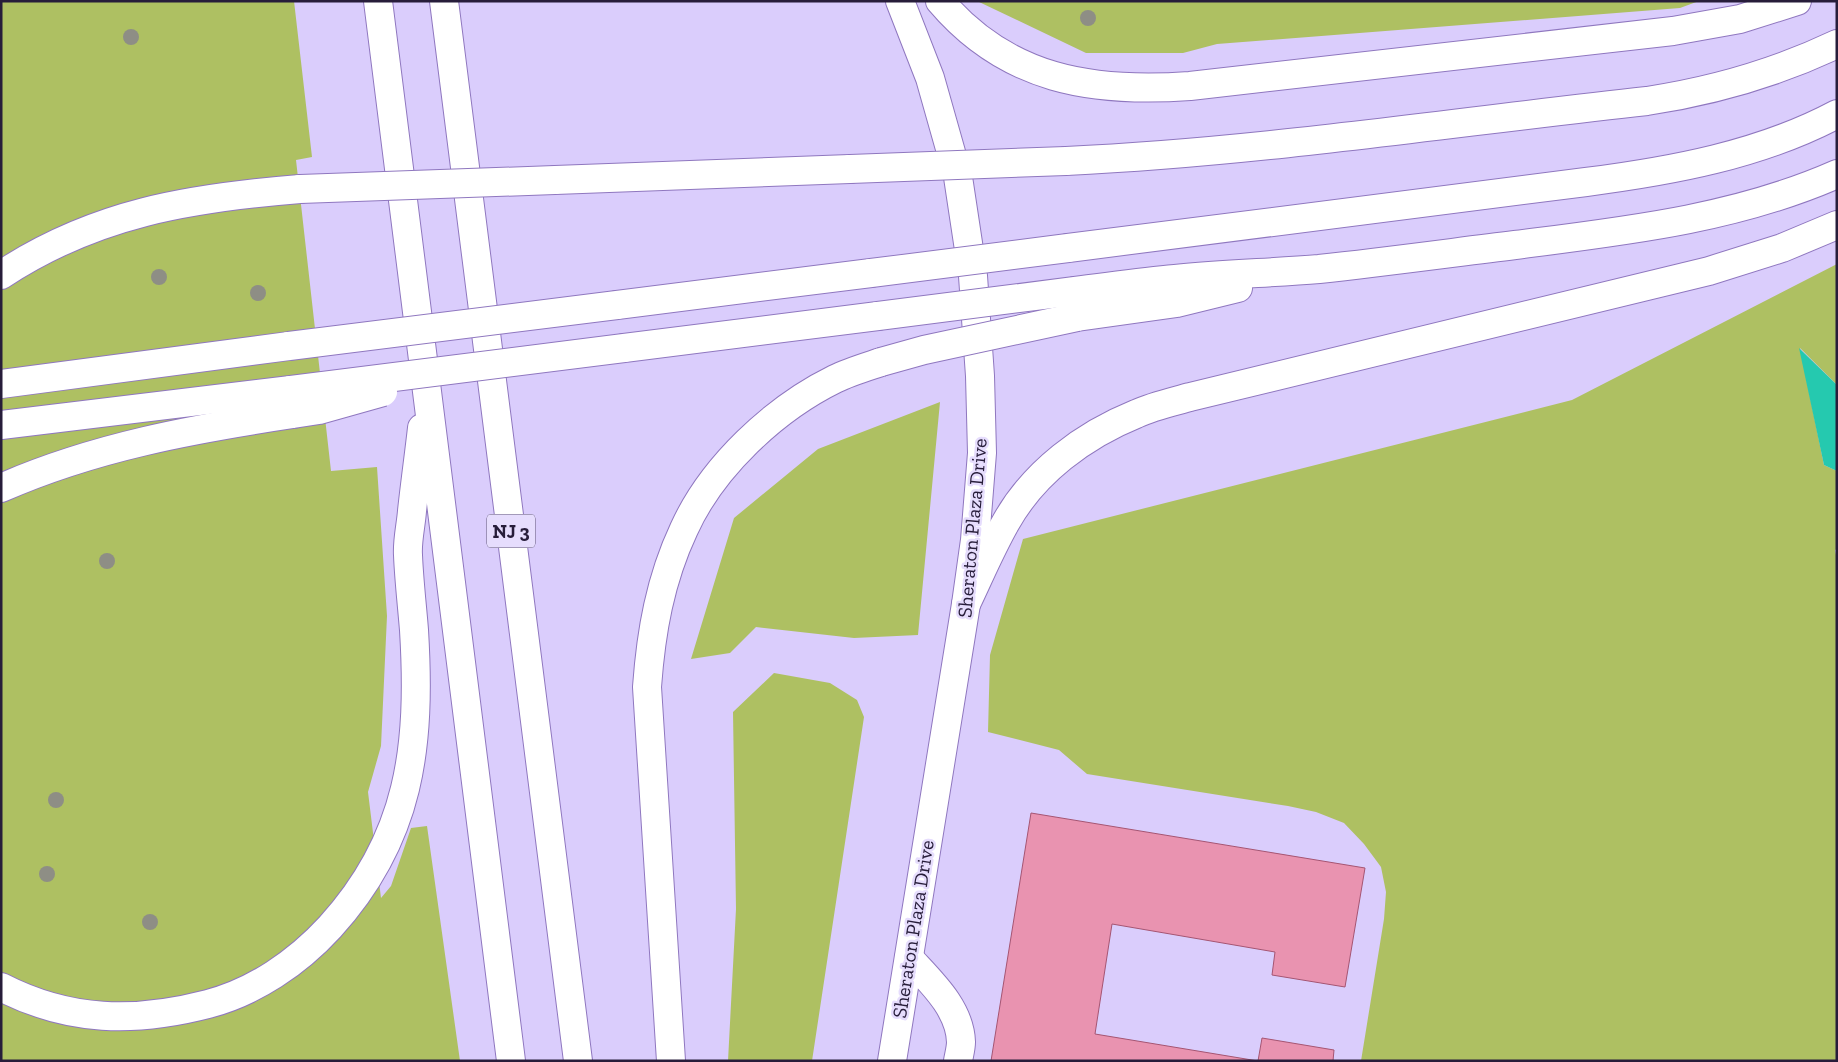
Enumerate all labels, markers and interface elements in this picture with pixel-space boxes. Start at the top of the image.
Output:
street label: Sheraton Plaza Drive [952,437,992,619]
road number: NJ 3 [487,514,535,548]
street label: Sheraton Plaza Drive [887,838,939,1020]

